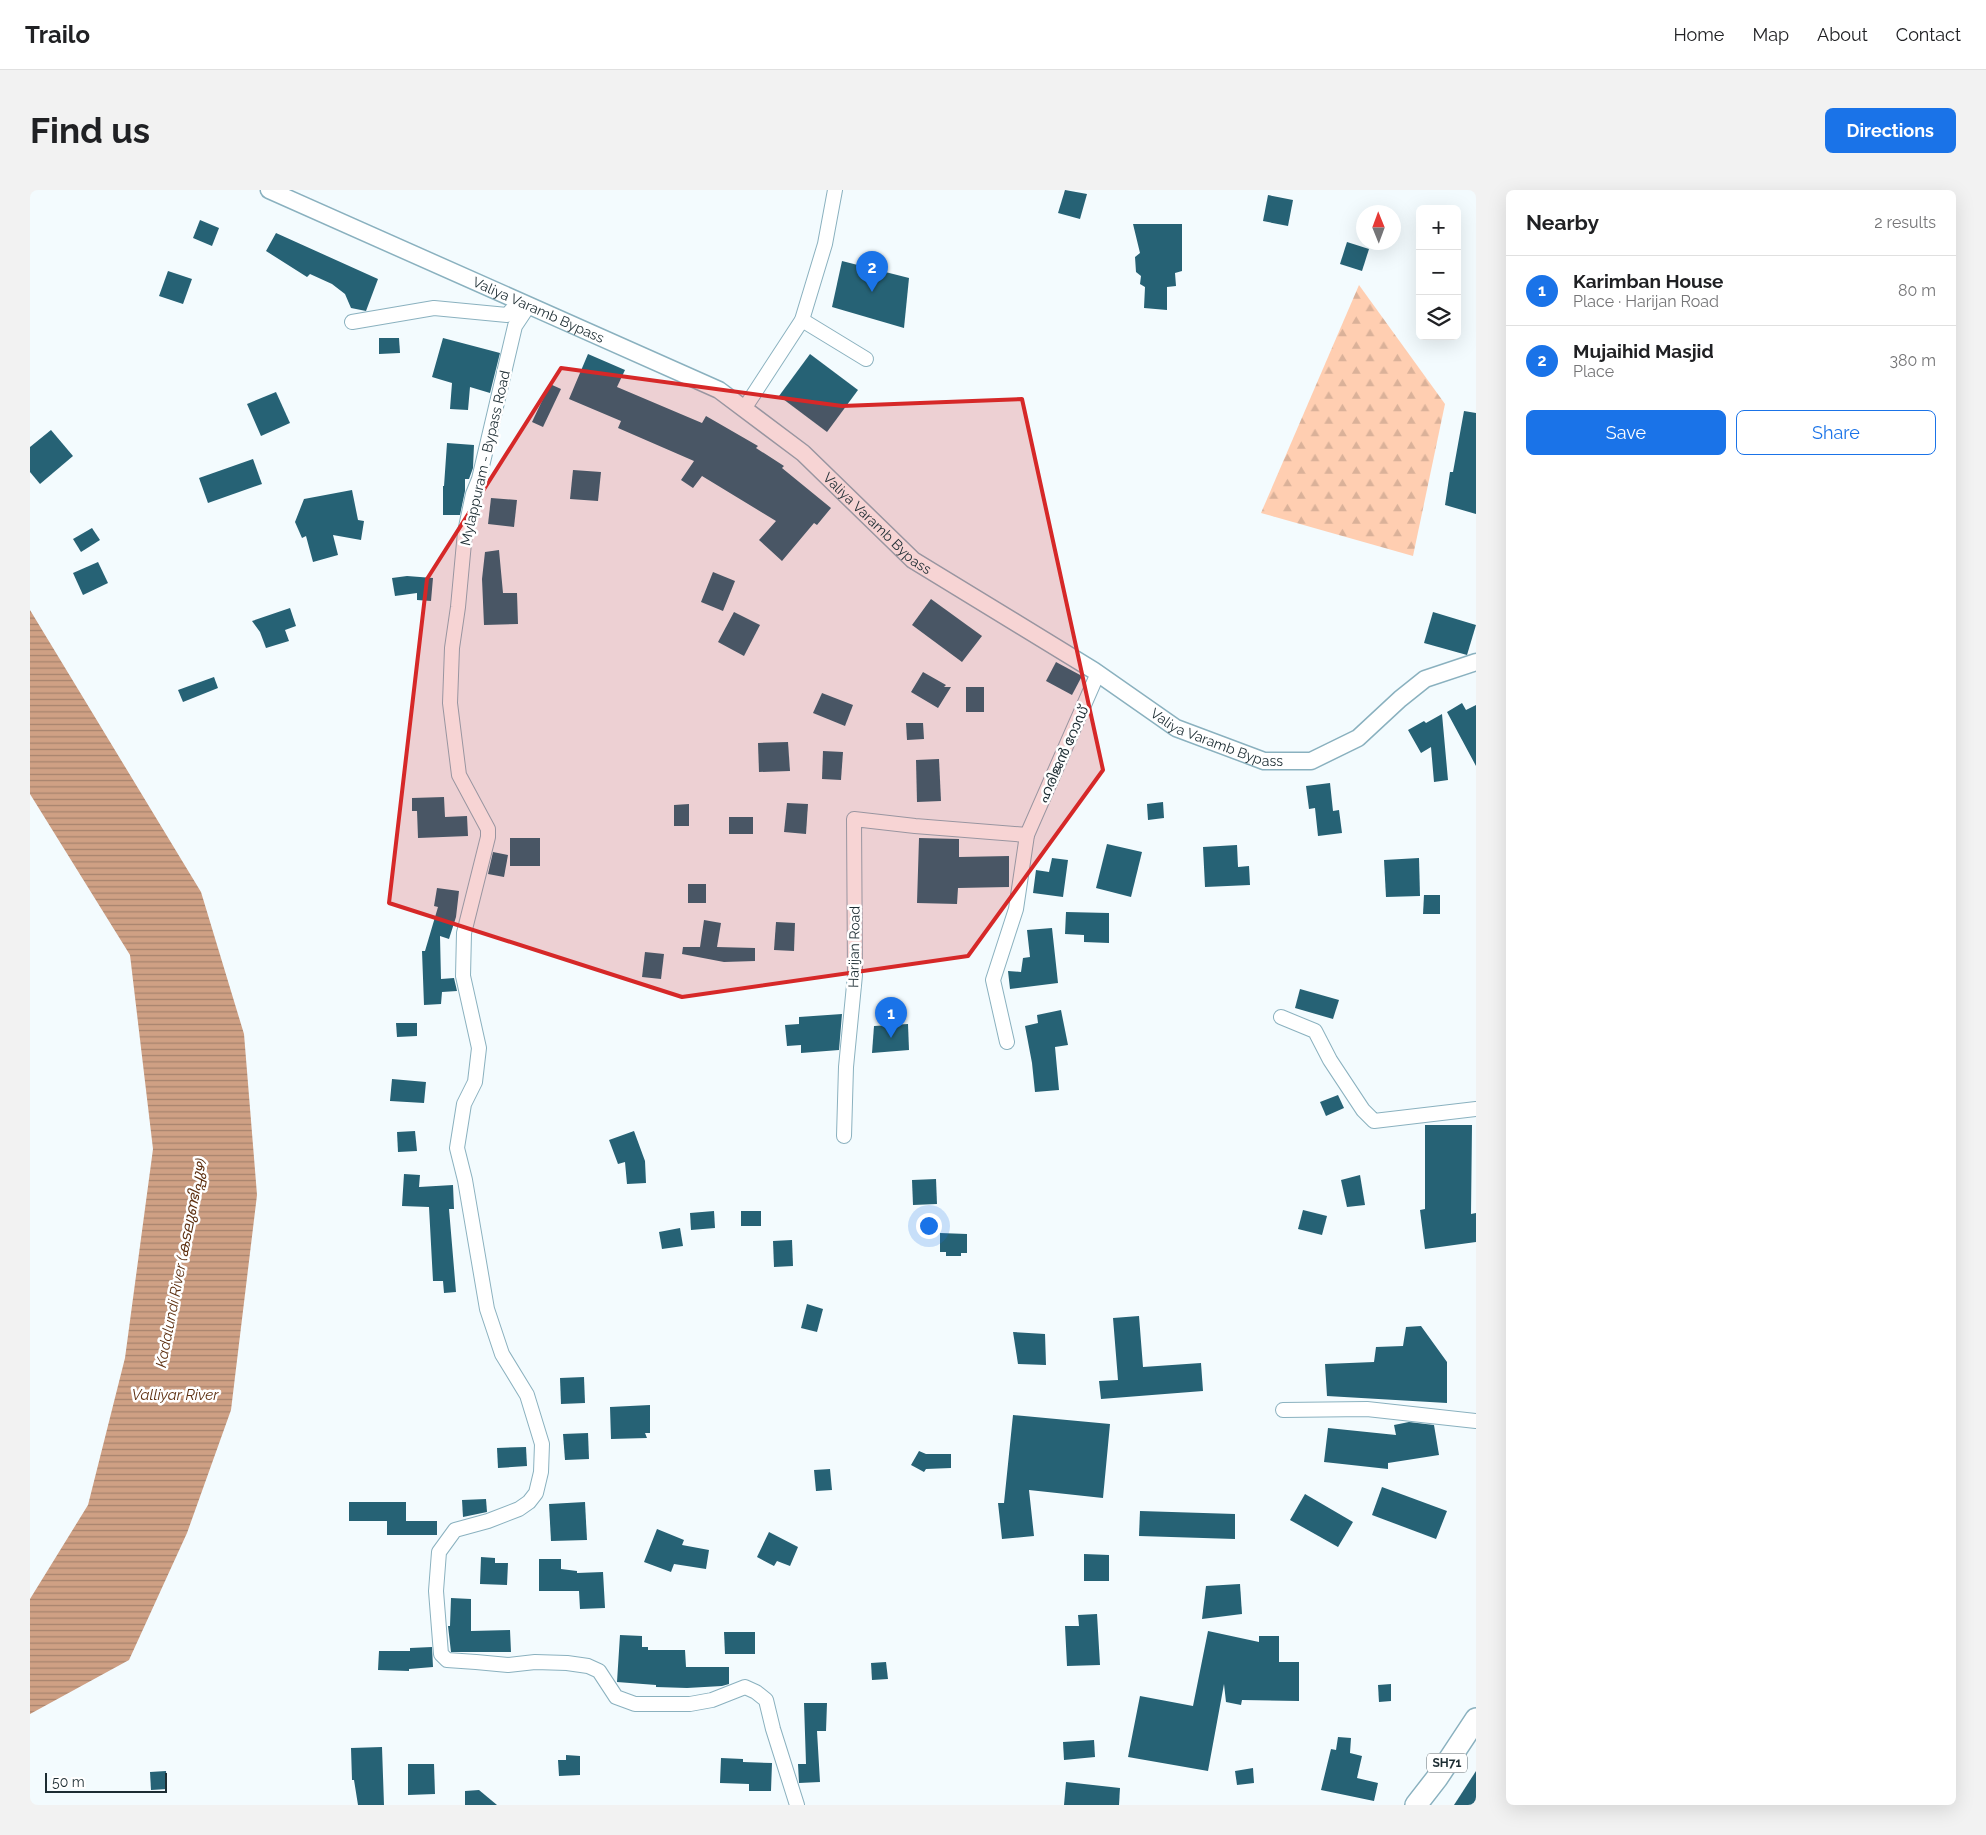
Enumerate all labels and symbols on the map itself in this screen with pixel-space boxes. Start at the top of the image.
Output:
north arrow [1356,205,1401,250]
pin: 2 [856,251,888,292]
street label: Valiya Varamb Bypass [470,274,607,346]
street label: Mylappuram - Bypass Road [457,369,513,547]
street label: Valiya Varamb Bypass [820,469,935,577]
street label: ഹരിജൻ റോഡ് [1035,702,1092,805]
street label: Valiya Varamb Bypass [1148,705,1283,769]
street label: Harijan Road [845,906,863,988]
pin: 1 [875,997,907,1038]
water label: Kadalundi River (കടലുണ്ടിപ്പുഴ) [152,1157,211,1369]
your location [916,1213,942,1239]
water label: Valliyar River [132,1386,219,1404]
road number: SH71 [1427,1754,1467,1772]
scale bar [45,1770,168,1793]

